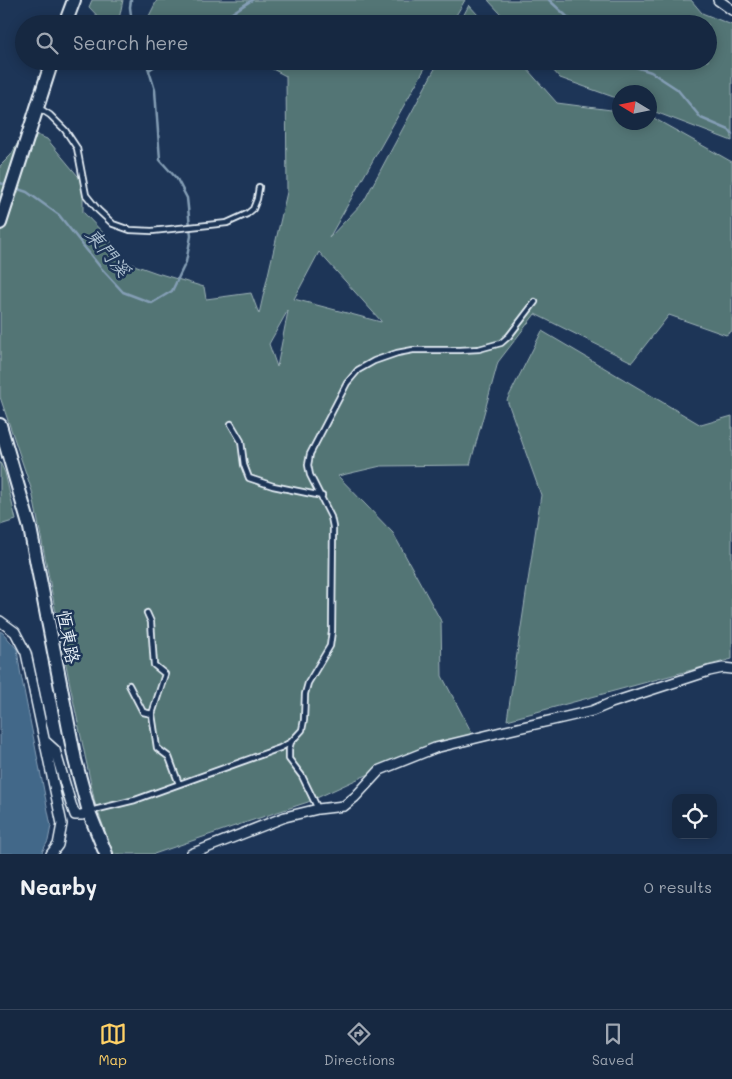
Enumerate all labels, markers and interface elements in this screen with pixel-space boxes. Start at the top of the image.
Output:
search box [15,15,717,70]
icon: search [33,29,61,57]
text: Search here [73,30,189,55]
north arrow [612,85,657,130]
water label: 東門溪 [80,222,137,282]
street label: 恆東路 [52,608,86,666]
map controls [672,794,717,839]
button: locate [672,794,717,839]
text: Nearby [20,873,97,900]
text: 0 results [644,876,712,897]
tab: Map [98,1020,127,1069]
tab: Directions [324,1020,395,1069]
tab: Saved [592,1020,634,1069]

